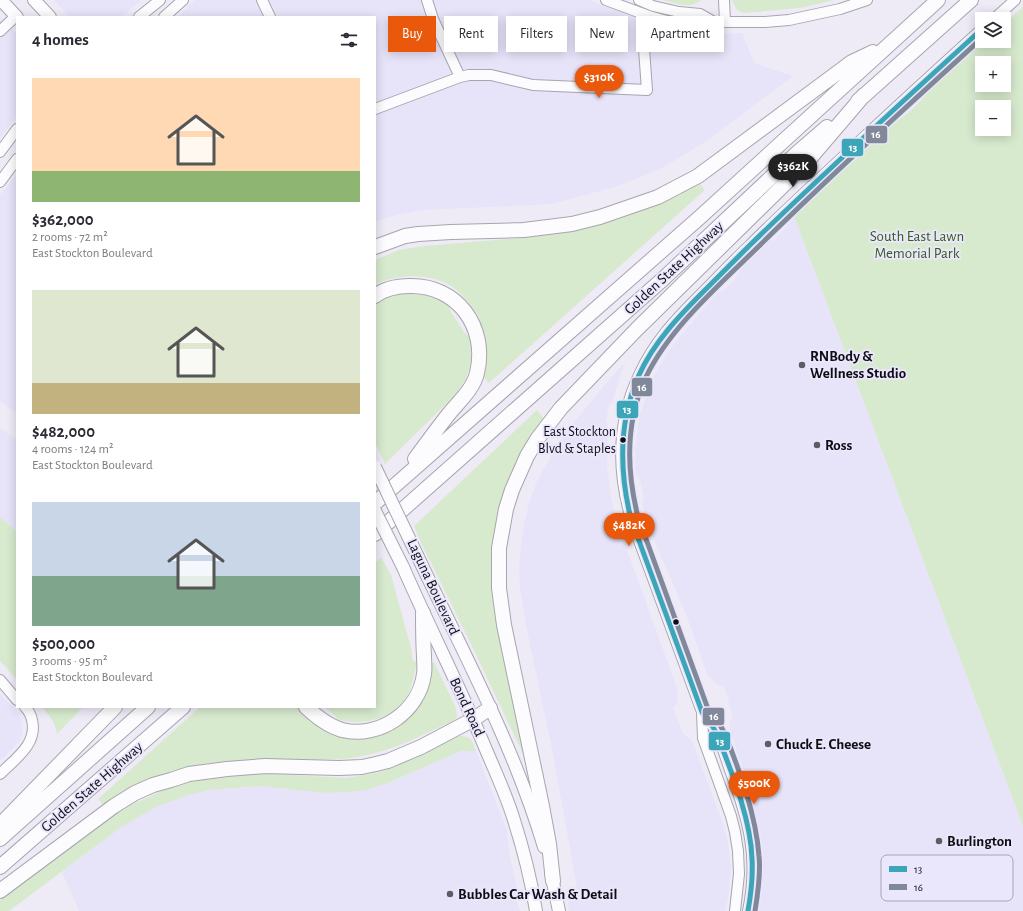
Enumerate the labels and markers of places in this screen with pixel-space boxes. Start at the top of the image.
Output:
pin: $310K [571,65,627,99]
pin: $362K [765,154,821,188]
place label: RNBody & Wellness Studio [810,349,906,381]
marker: RNBody & Wellness Studio [797,360,807,370]
place label: East Stockton Blvd & Staples [538,425,616,456]
marker: East Stockton Blvd & Staples [618,435,628,445]
place label: Ross [825,438,853,453]
marker: Ross [812,440,822,450]
pin: $482K [601,513,657,547]
unlabelled marker [671,617,681,627]
place label: Chuck E. Cheese [776,737,871,752]
marker: Chuck E. Cheese [763,739,773,749]
pin: $500K [726,771,782,805]
place label: Burlington [947,834,1012,849]
marker: Burlington [934,836,944,846]
place label: Bubbles Car Wash & Detail [458,887,617,902]
marker: Bubbles Car Wash & Detail [445,889,455,899]

